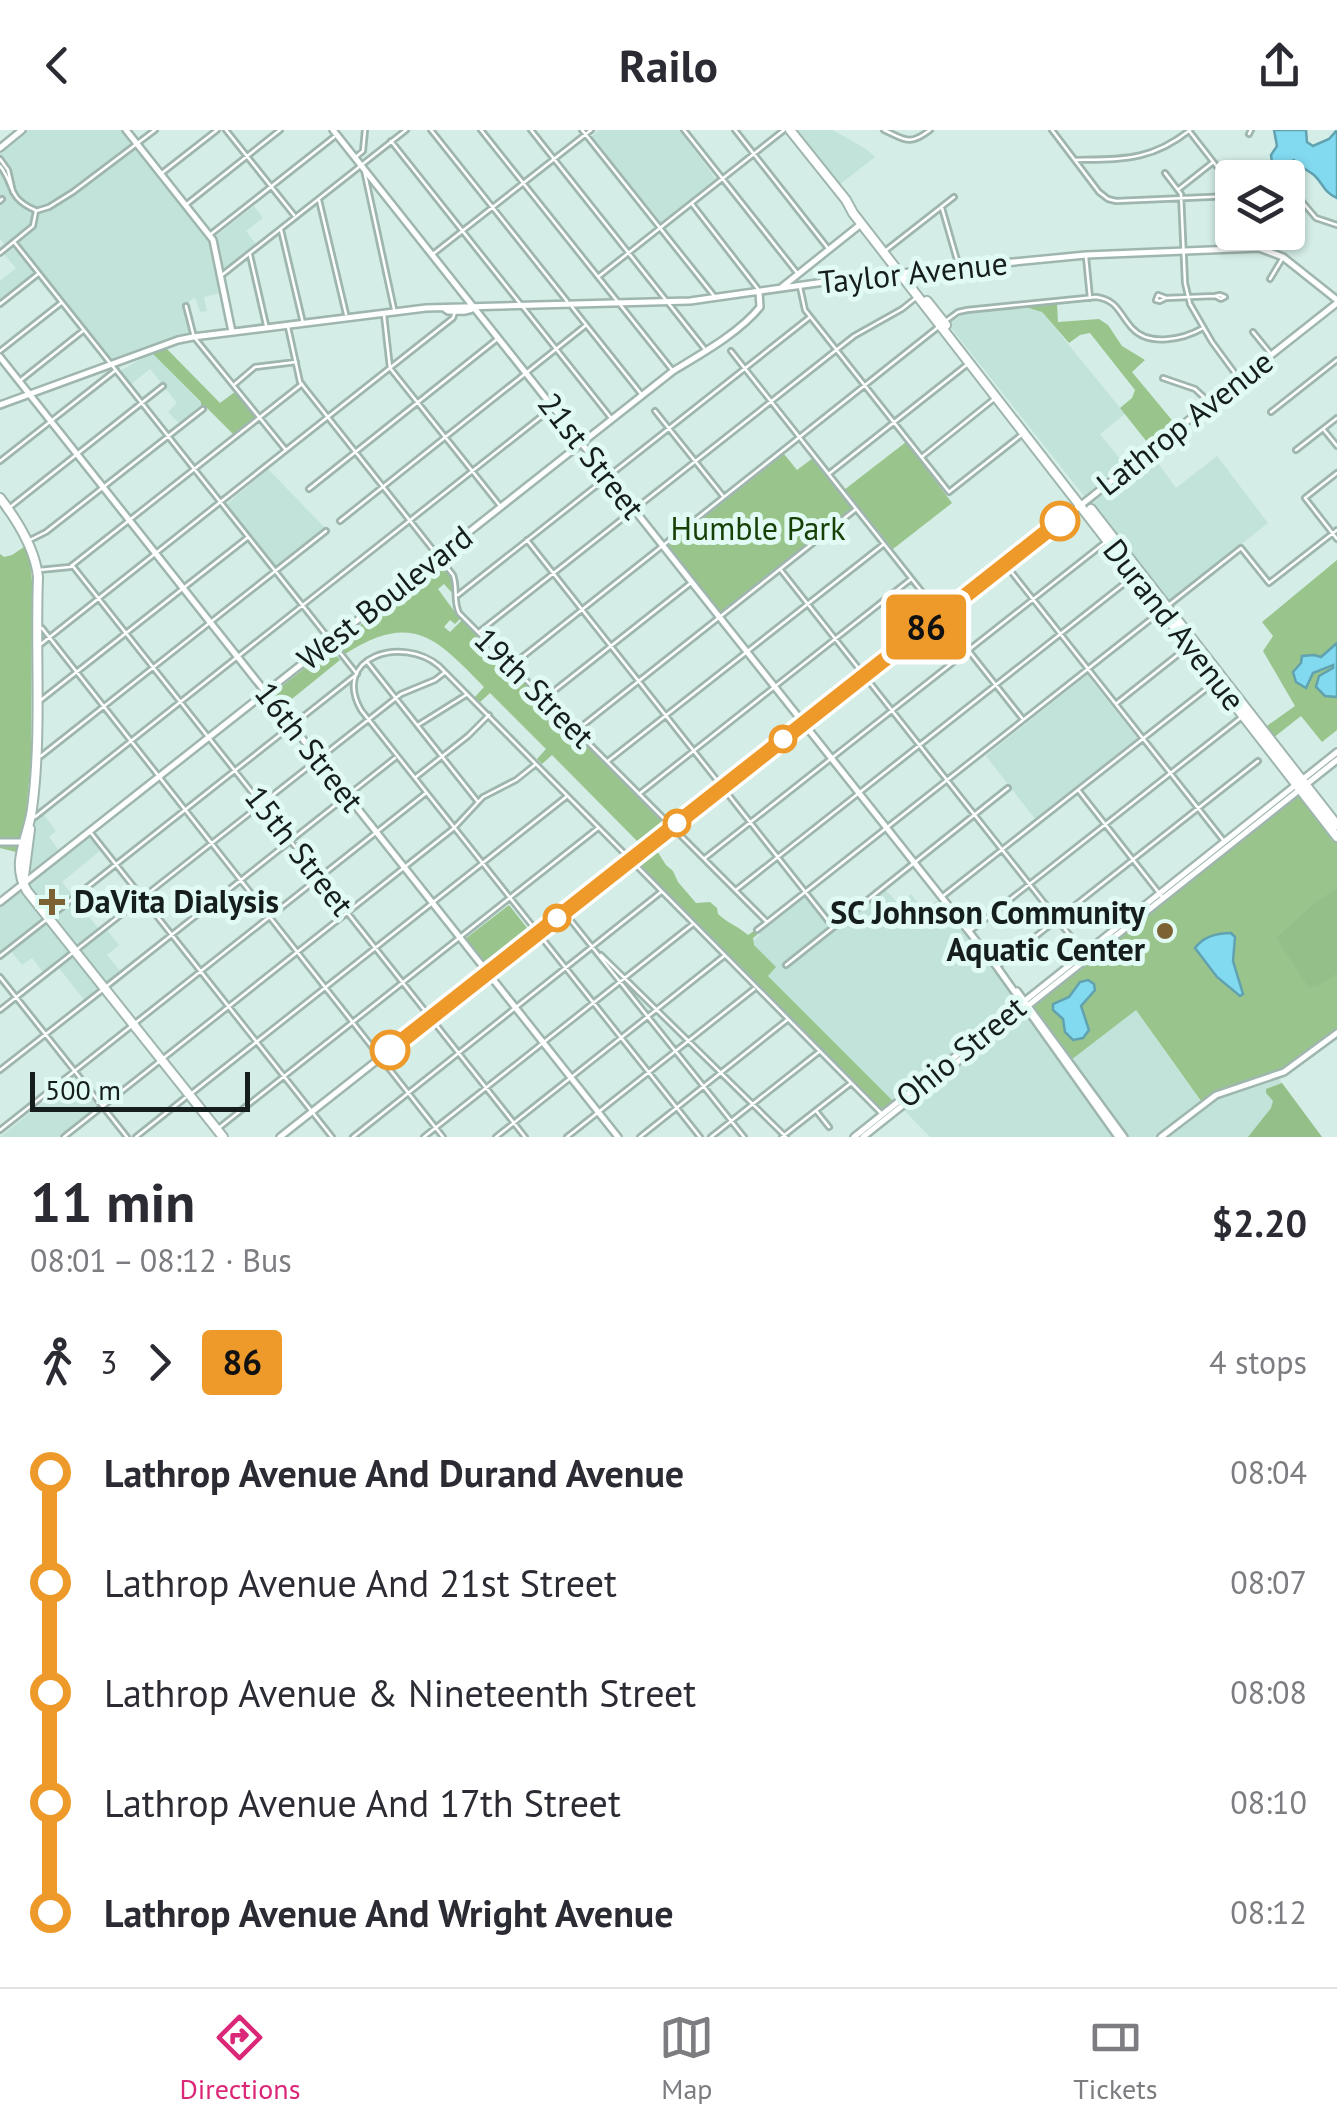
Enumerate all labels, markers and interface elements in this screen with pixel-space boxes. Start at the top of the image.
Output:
text: Railo [619,36,718,94]
icon: back [30,38,85,93]
icon: share [1252,38,1307,93]
map controls [1215,160,1305,250]
button: layers [1215,160,1305,250]
street label: Taylor Avenue [816,241,1010,303]
street label: Lathrop Avenue [1088,340,1281,504]
street label: 21st Street [529,384,654,527]
unlabelled marker [1041,502,1079,540]
park label: Humble Park [670,507,846,549]
street label: West Boulevard [288,516,481,679]
street label: Durand Avenue [1094,530,1255,719]
line badge: 86 [881,594,971,660]
text: 86 [906,604,946,650]
street label: 19th Street [466,618,604,757]
street label: 16th Street [246,673,374,820]
unlabelled marker [770,726,796,752]
street label: 15th Street [236,777,364,924]
unlabelled marker [664,810,690,836]
place label: DaVita Dialysis [74,880,279,922]
marker: DaVita Dialysis [39,889,65,915]
place label: SC Johnson Community Aquatic Center [830,891,1146,970]
unlabelled marker [544,905,570,931]
marker: SC Johnson Community Aquatic Center [1154,920,1176,942]
street label: Ohio Street [887,986,1034,1116]
unlabelled marker [371,1031,409,1069]
scale bar [30,1067,250,1111]
text: 500 m [45,1071,121,1108]
text: 11 min [30,1166,195,1237]
text: $2.20 [1211,1198,1307,1247]
text: 08:01 – 08:12 · Bus [30,1239,292,1281]
icon: walk [30,1335,85,1390]
icon: forward [132,1335,187,1390]
text: 86 [222,1339,262,1385]
text: 3 [100,1341,117,1383]
text: 4 stops [1209,1341,1307,1383]
text: Lathrop Avenue And Durand Avenue [104,1448,684,1497]
text: 08:04 [1230,1451,1307,1493]
text: Lathrop Avenue And 21st Street [104,1558,617,1607]
text: 08:07 [1230,1561,1307,1603]
text: Lathrop Avenue & Nineteenth Street [104,1668,696,1717]
text: 08:08 [1230,1671,1307,1713]
text: Lathrop Avenue And 17th Street [104,1778,621,1827]
text: 08:10 [1230,1781,1307,1823]
text: Lathrop Avenue And Wright Avenue [104,1888,674,1937]
text: 08:12 [1230,1891,1307,1933]
tab: Directions [179,2010,300,2107]
tab: Map [659,2010,714,2107]
tab: Tickets [1073,2010,1158,2107]

